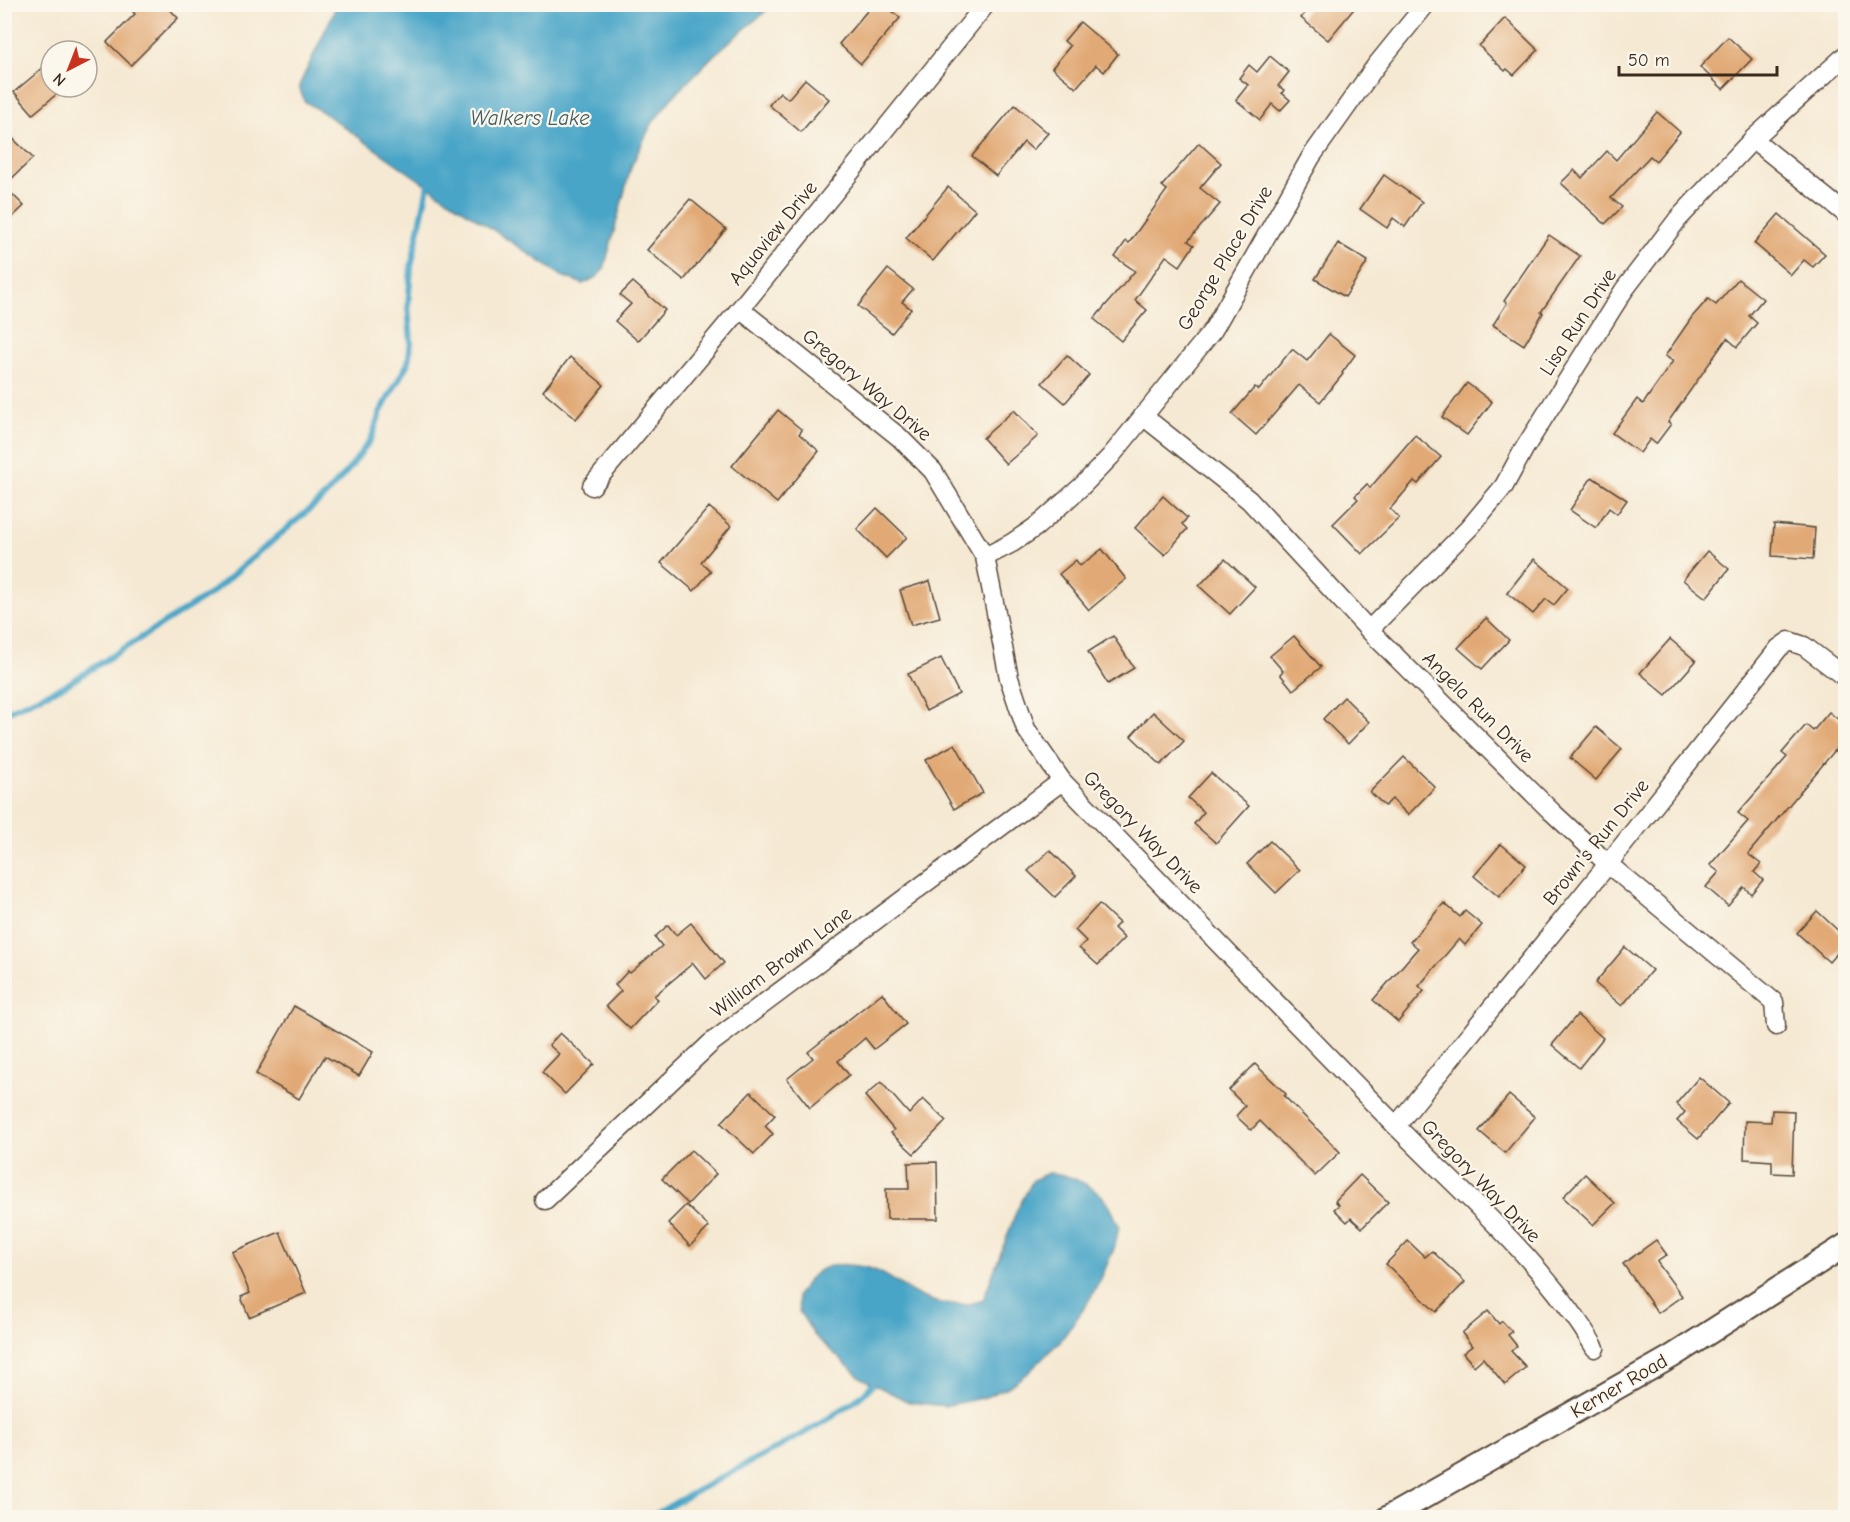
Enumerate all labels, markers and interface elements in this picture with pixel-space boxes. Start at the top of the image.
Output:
north arrow [39,39,99,99]
scale bar [1619,39,1776,77]
text: 50 m [1628,50,1670,71]
text: N [50,69,70,90]
water label: Walkers Lake [470,106,590,130]
street label: Aquaview Drive [724,176,822,290]
street label: George Place Drive [1173,181,1277,335]
street label: Lisa Run Drive [1535,264,1621,380]
street label: Gregory Way Drive [798,324,936,446]
street label: Angela Run Drive [1418,647,1538,767]
street label: Gregory Way Drive [1079,766,1207,898]
street label: Brown's Run Drive [1538,774,1654,910]
street label: William Brown Lane [706,902,856,1022]
street label: Gregory Way Drive [1417,1115,1545,1247]
street label: Kerner Road [1566,1349,1672,1423]

